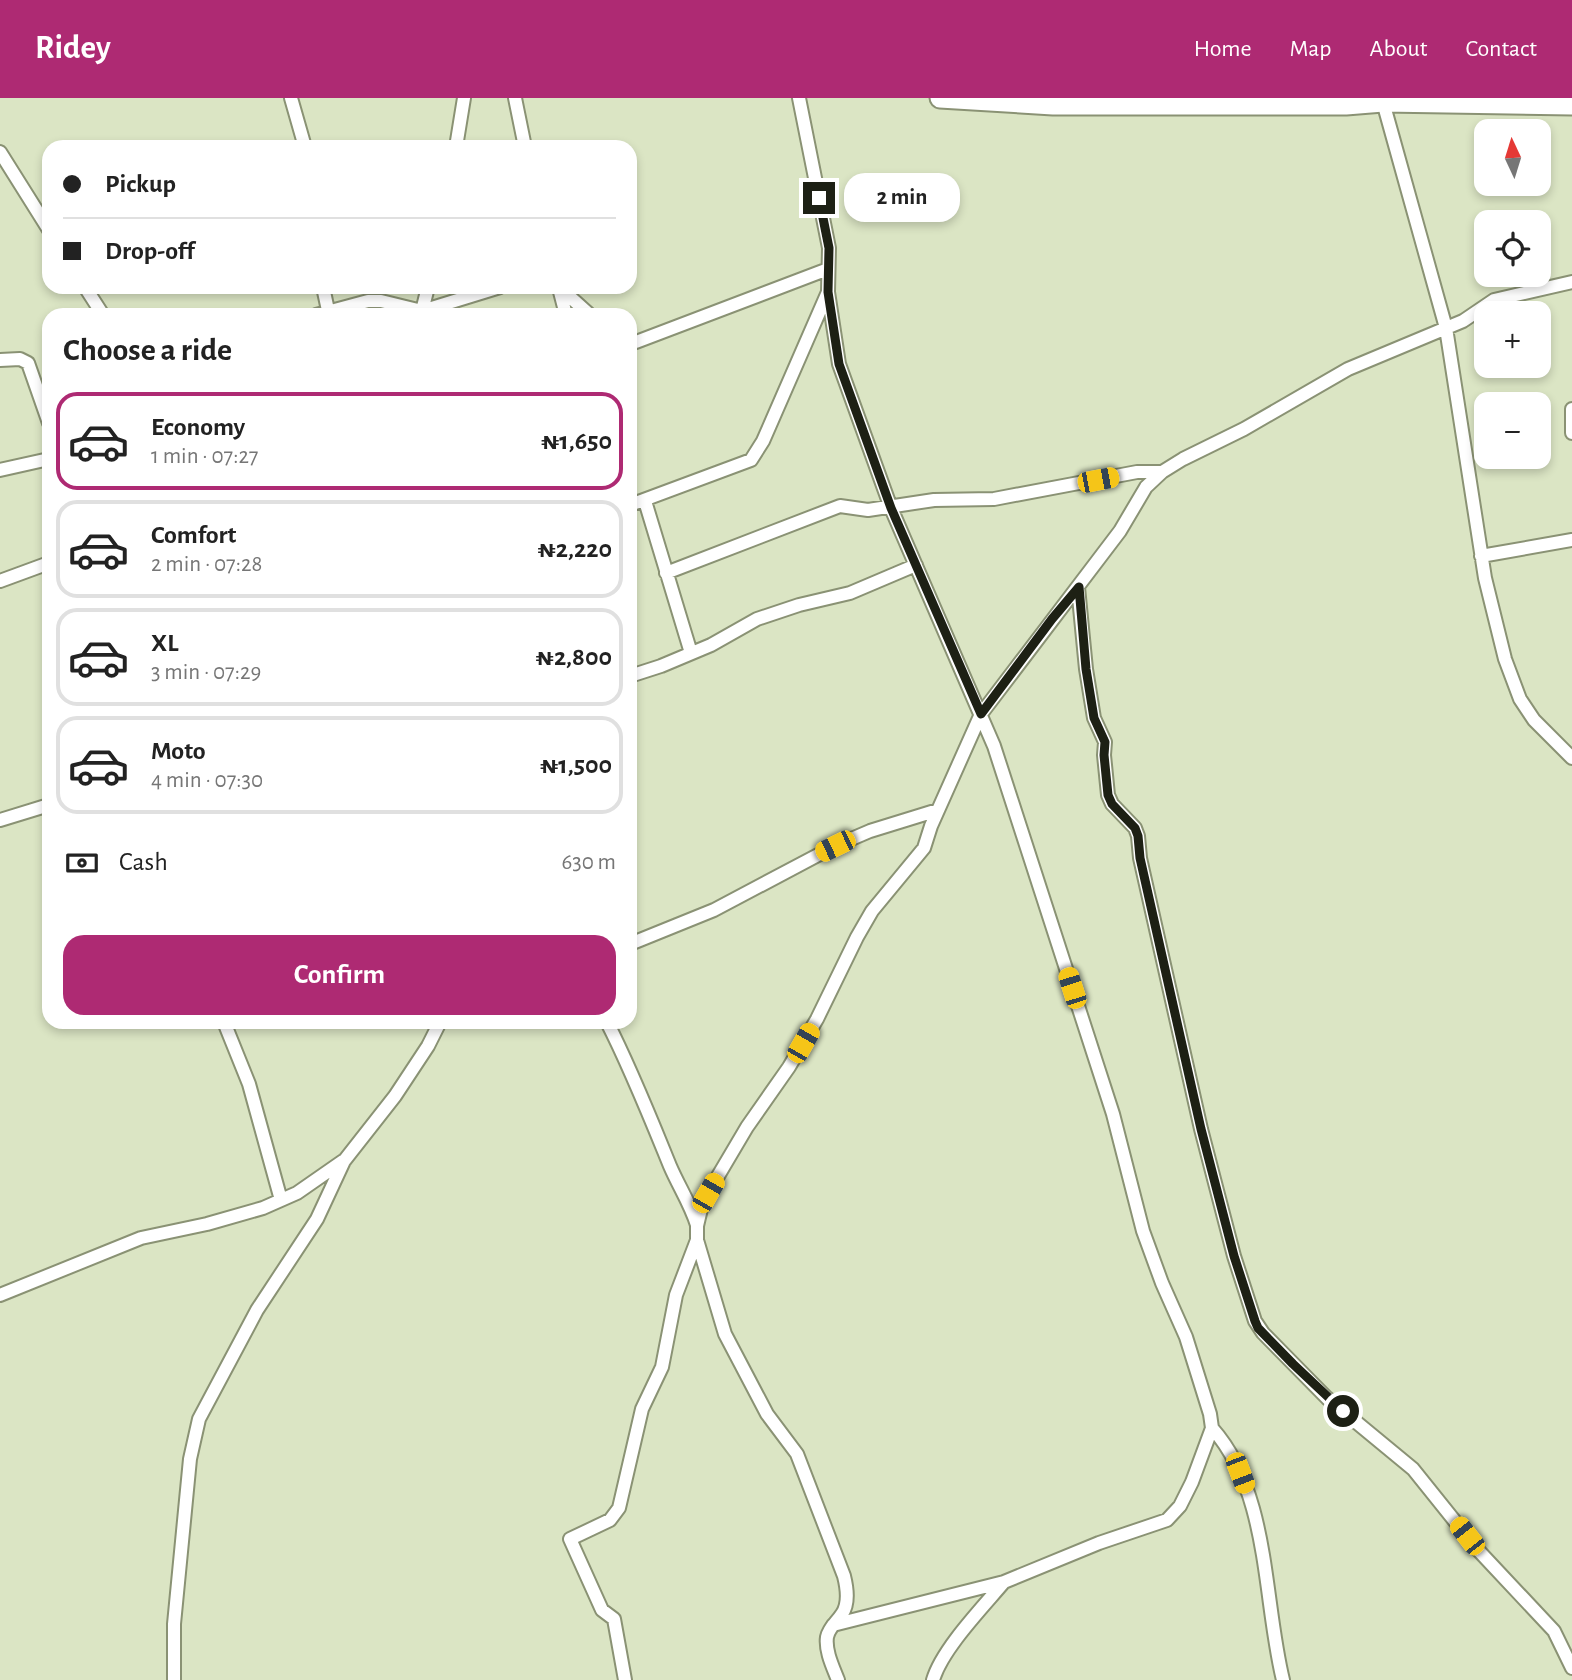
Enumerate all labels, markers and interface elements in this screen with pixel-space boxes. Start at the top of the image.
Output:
text: Ridey [35,32,111,65]
text: Home [1194,37,1252,61]
text: Map [1290,37,1332,61]
text: About [1370,37,1427,61]
text: Contact [1465,37,1537,61]
north arrow [1474,119,1550,196]
map controls [1474,119,1551,469]
text: Pickup [105,171,176,197]
callout: 2 min [844,174,959,222]
route end [803,182,835,214]
text: 2 min [876,186,928,209]
button: locate [1474,210,1551,287]
text: Drop-off [105,238,194,264]
button: + [1474,301,1551,378]
text: Choose a ride [63,334,232,366]
button: − [1474,392,1551,469]
icon: car [67,410,130,473]
text: Economy [151,414,245,440]
text: ₦1,650 [541,428,612,454]
text: 1 min · 07:27 [151,445,258,468]
car [1076,466,1121,494]
icon: car [67,518,130,581]
text: Comfort [151,522,236,548]
text: ₦2,220 [537,536,612,562]
text: 2 min · 07:28 [151,553,262,576]
icon: car [67,626,130,689]
text: XL [151,630,178,656]
text: ₦2,800 [536,644,612,670]
text: 3 min · 07:29 [151,661,261,684]
icon: car [67,734,130,797]
text: Moto [151,738,206,764]
text: ₦1,500 [540,752,612,778]
text: 4 min · 07:30 [151,769,263,792]
car [812,827,859,865]
icon: cash [63,844,101,882]
text: Cash [119,849,168,875]
text: 630 m [561,851,616,874]
button: Confirm [63,935,616,1015]
car [1056,965,1089,1011]
car [784,1020,823,1066]
car [689,1170,728,1216]
route start [1327,1395,1359,1427]
car [1223,1450,1258,1496]
car [1446,1513,1489,1559]

